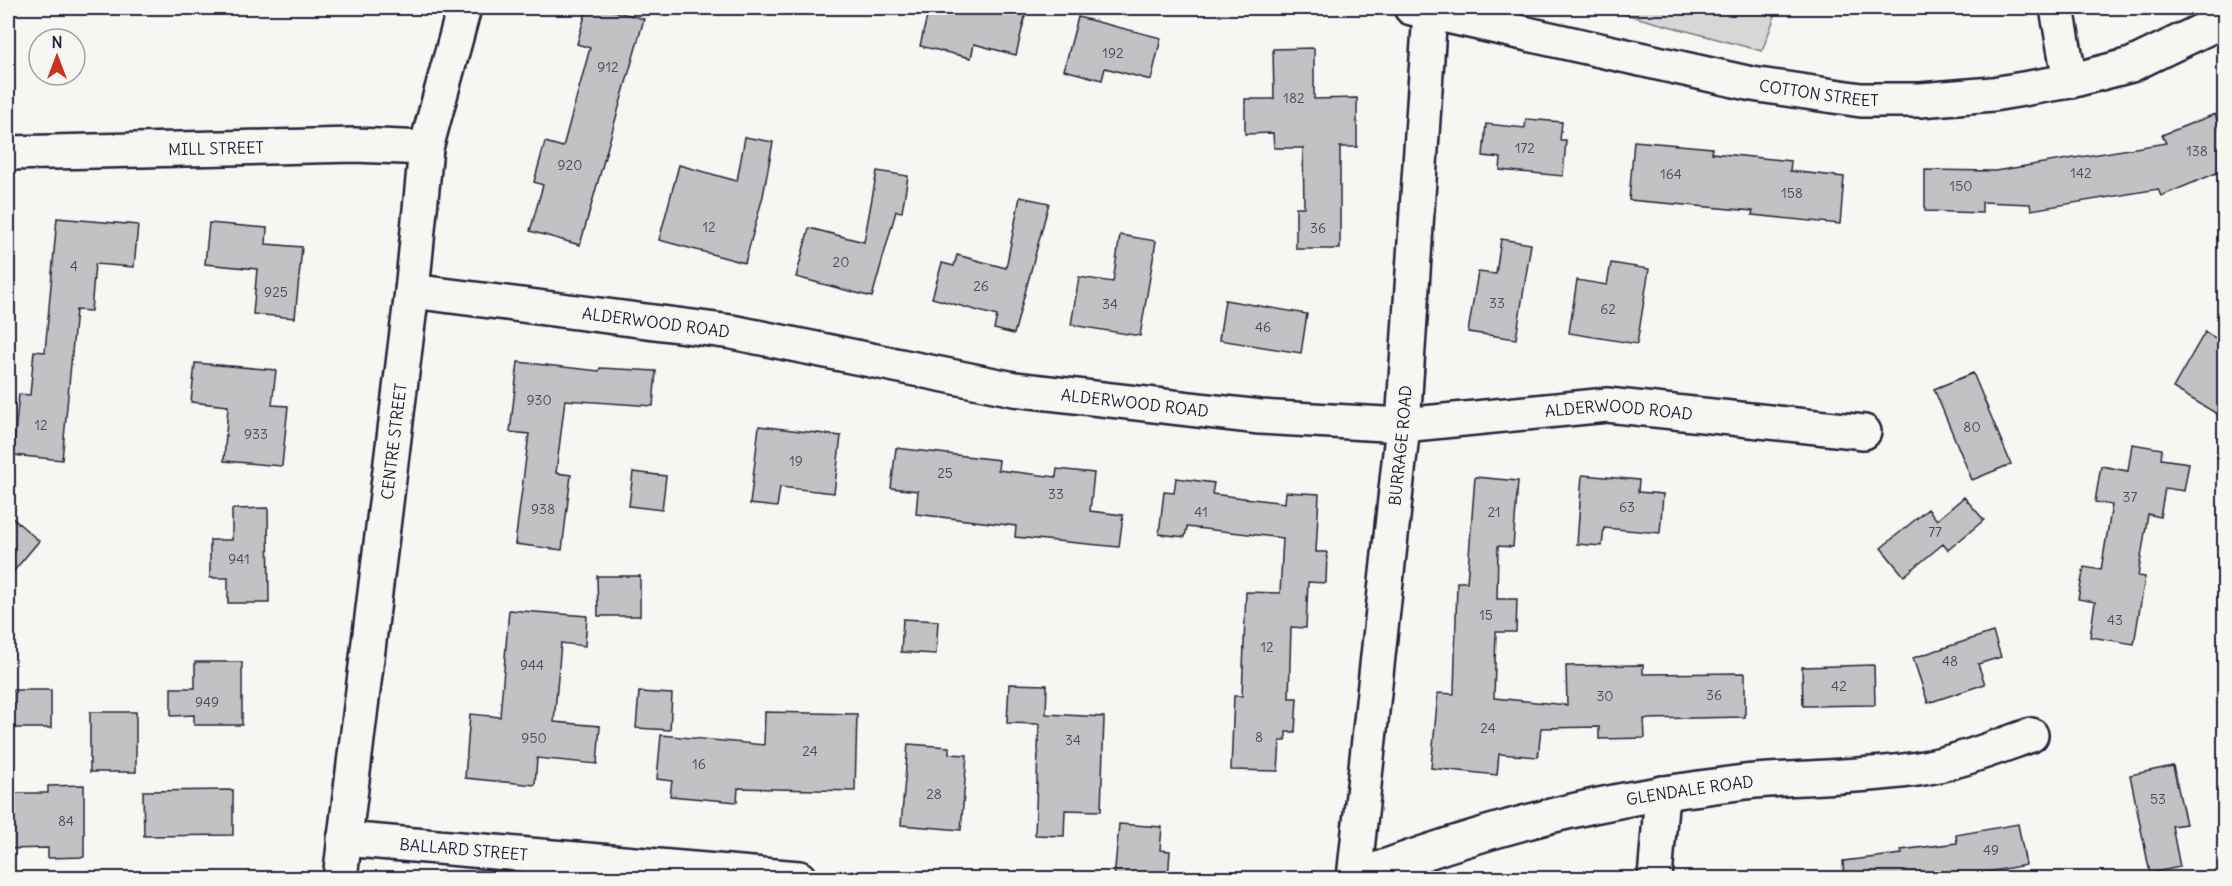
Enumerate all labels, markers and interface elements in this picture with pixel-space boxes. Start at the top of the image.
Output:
north arrow [27,27,87,87]
text: N [51,32,63,52]
house number: 192 [1102,44,1124,62]
house number: 912 [597,58,619,76]
street label: COTTON STREET [1758,75,1879,110]
house number: 182 [1283,89,1305,107]
street label: MILL STREET [168,137,264,159]
house number: 172 [1515,139,1535,157]
house number: 138 [2186,142,2208,160]
house number: 920 [558,156,582,174]
house number: 142 [2070,164,2092,182]
house number: 164 [1660,165,1682,183]
house number: 150 [1950,177,1972,195]
house number: 158 [1781,184,1803,202]
house number: 12 [702,218,716,236]
house number: 36 [1310,219,1326,237]
house number: 20 [833,253,849,271]
house number: 4 [70,257,78,275]
house number: 26 [973,277,989,295]
house number: 925 [264,283,288,301]
house number: 33 [1489,294,1505,312]
house number: 34 [1102,295,1118,313]
house number: 62 [1600,300,1616,318]
street label: ALDERWOOD ROAD [581,303,731,342]
house number: 46 [1255,318,1271,336]
street label: CENTRE STREET [377,382,411,501]
street label: ALDERWOOD ROAD [1060,384,1210,421]
street label: BURRAGE ROAD [1384,385,1416,507]
house number: 930 [526,391,552,409]
street label: ALDERWOOD ROAD [1544,395,1694,424]
house number: 12 [34,416,48,434]
house number: 80 [1963,418,1981,436]
house number: 933 [244,425,268,443]
house number: 19 [789,452,803,470]
house number: 25 [937,464,953,482]
house number: 33 [1048,485,1064,503]
house number: 37 [2123,488,2138,506]
house number: 63 [1619,498,1635,516]
house number: 938 [531,500,555,518]
house number: 41 [1194,503,1208,521]
house number: 21 [1487,503,1501,521]
house number: 77 [1928,523,1942,541]
house number: 941 [228,550,250,568]
house number: 15 [1479,606,1493,624]
house number: 43 [2107,611,2123,629]
house number: 12 [1260,638,1274,656]
house number: 48 [1942,652,1958,670]
house number: 944 [520,656,544,674]
house number: 42 [1831,677,1847,695]
house number: 36 [1706,686,1722,704]
house number: 30 [1596,687,1614,705]
house number: 949 [195,693,219,711]
house number: 24 [1480,719,1496,737]
house number: 8 [1255,728,1263,746]
house number: 950 [521,729,547,747]
house number: 34 [1065,731,1081,749]
house number: 24 [802,742,818,760]
house number: 16 [692,755,706,773]
street label: GLENDALE ROAD [1625,771,1755,809]
house number: 28 [926,785,942,803]
house number: 53 [2150,790,2166,808]
house number: 84 [58,812,74,830]
street label: BALLARD STREET [399,834,528,865]
house number: 49 [1983,841,1999,859]

